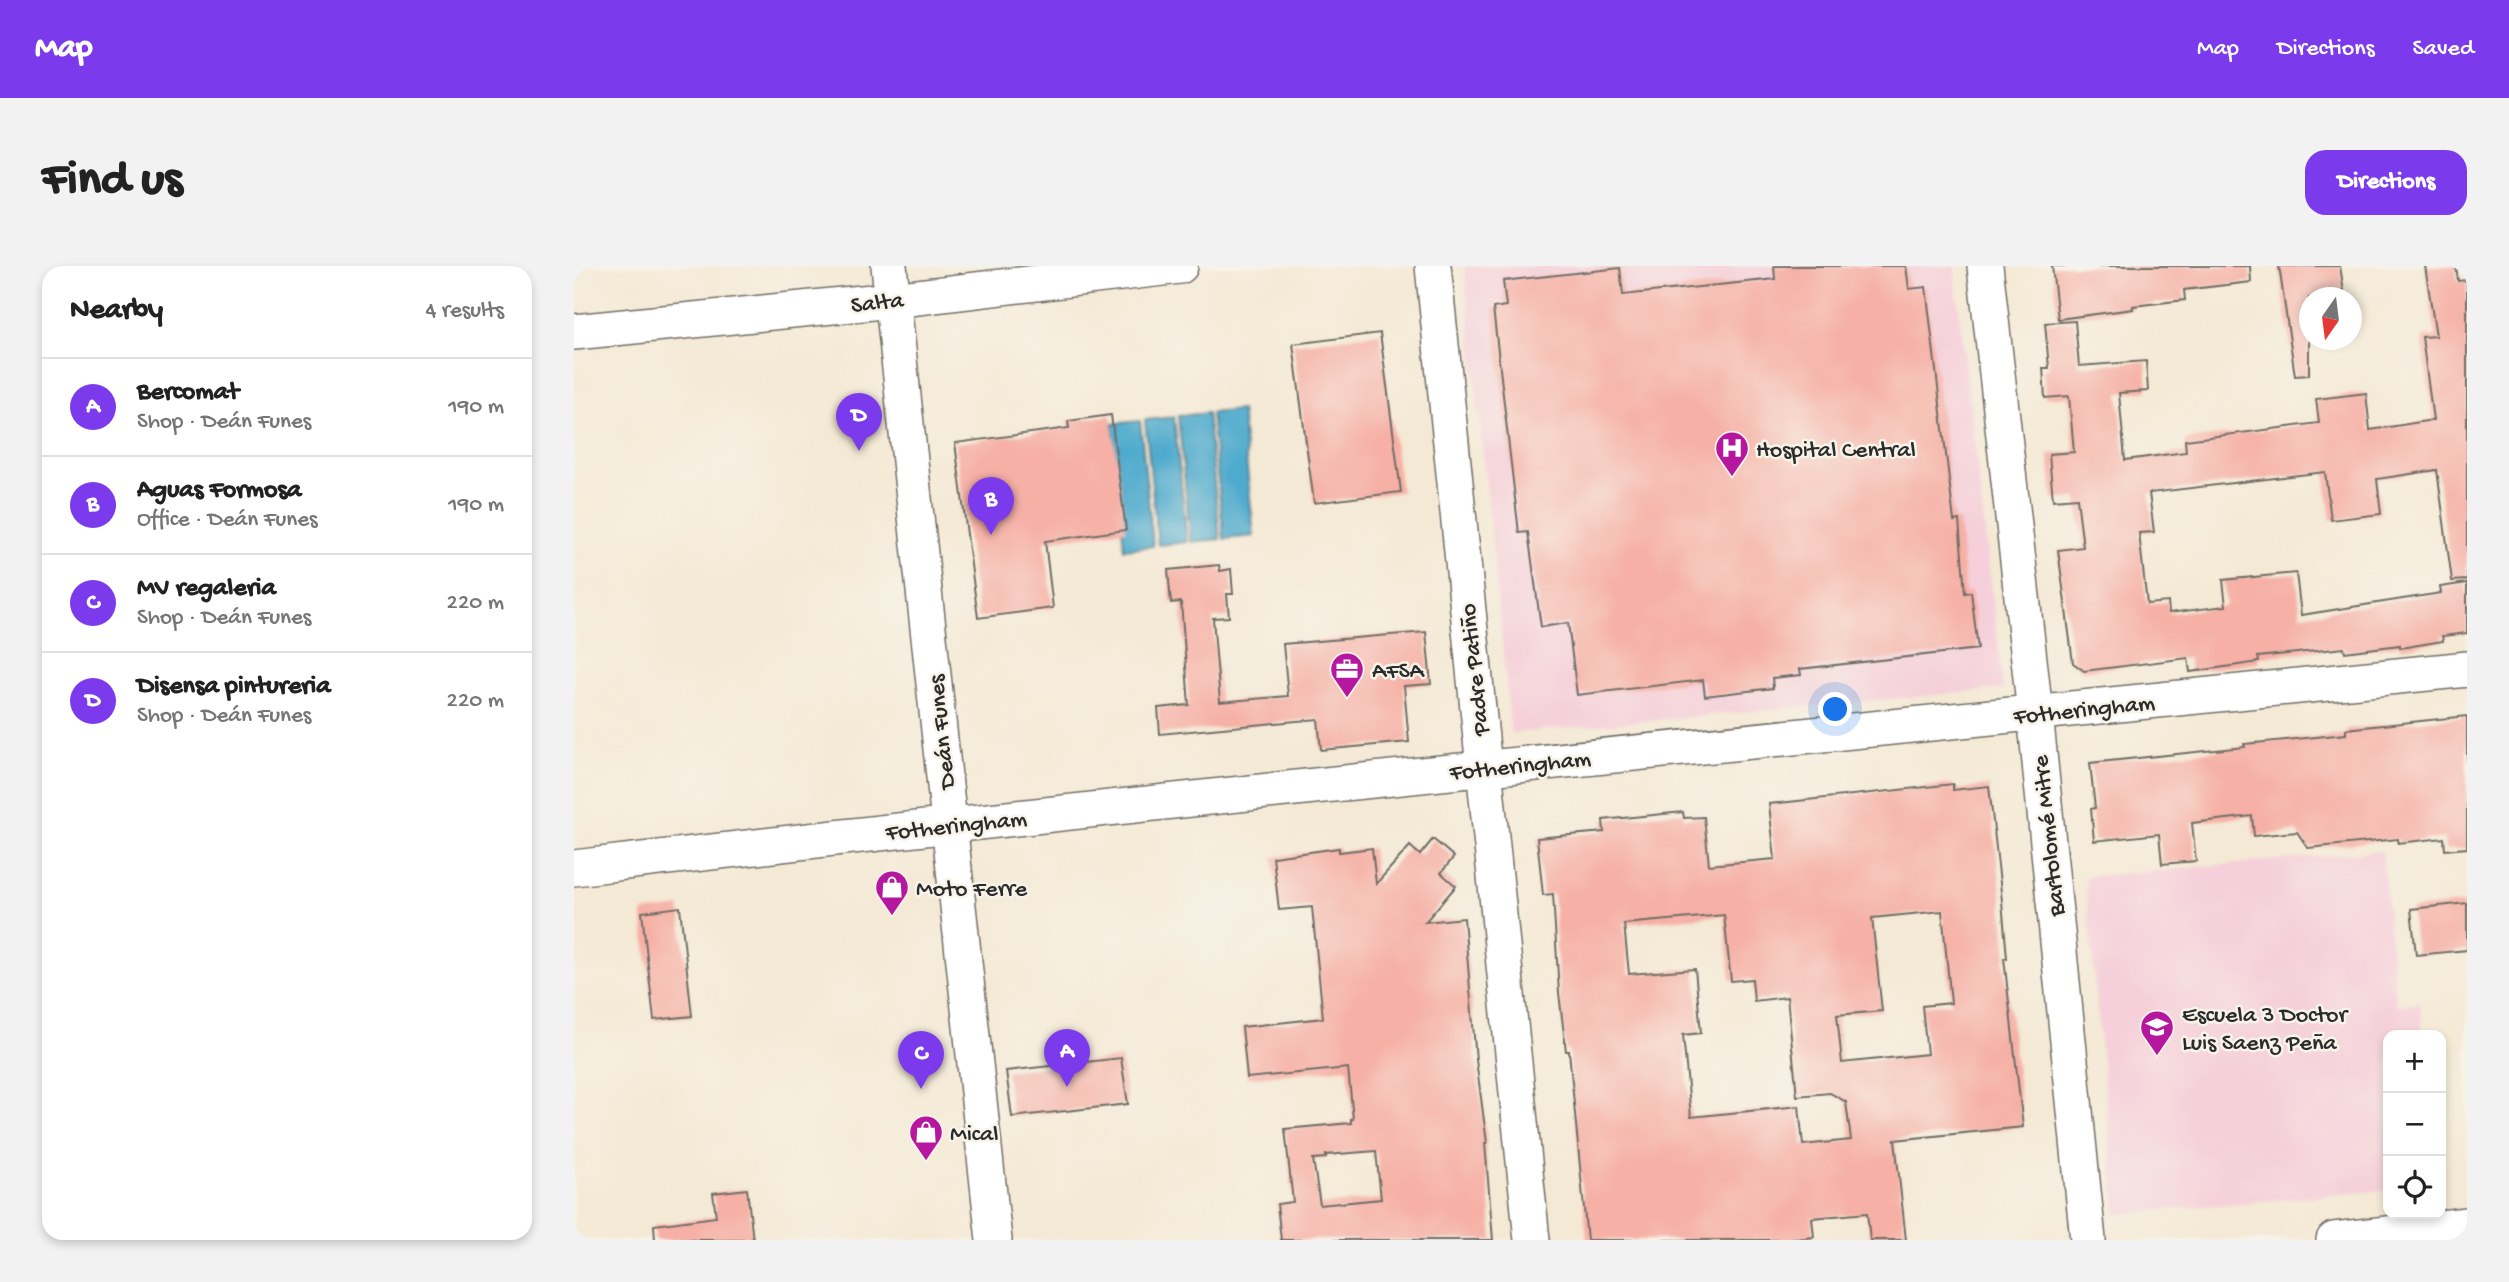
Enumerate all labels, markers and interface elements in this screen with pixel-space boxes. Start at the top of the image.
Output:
text: Map [35,30,92,68]
text: Map [2197,35,2239,64]
text: Directions [2277,35,2375,64]
text: Saved [2413,35,2474,64]
button: Directions [2305,150,2467,215]
text: Find us [42,153,182,211]
street label: Salta [850,287,906,322]
north arrow [2299,287,2362,350]
text: Nearby [70,294,163,329]
text: 4 results [425,298,504,325]
text: Bercomat [137,378,239,409]
pin: D [836,393,882,451]
text: A [86,394,100,421]
text: 190 m [448,394,504,421]
text: Shop · Deán Funes [137,409,311,436]
hospital icon: Hospital Central [1713,429,1751,478]
place label: Hospital Central [1756,437,1916,466]
text: Aguas Formosa [137,476,301,507]
pin: B [968,477,1014,535]
text: B [87,492,99,519]
text: 190 m [448,492,504,519]
text: Office · Deán Funes [137,507,318,534]
text: MV regaleria [137,574,276,605]
text: C [87,590,99,617]
text: 220 m [447,590,504,617]
street label: Padre Patiño [1455,602,1498,738]
text: Shop · Deán Funes [137,605,311,632]
office icon: AFSA [1328,650,1366,699]
place label: AFSA [1372,658,1426,687]
text: Disensa pintureria [137,672,331,703]
street label: Deán Funes [923,672,964,792]
text: D [86,688,101,715]
text: 220 m [447,688,504,715]
street label: Fotheringham [2011,690,2156,733]
your location [1818,692,1852,726]
text: Shop · Deán Funes [137,703,311,730]
street label: Fotheringham [1447,746,1592,789]
street label: Bartolomé Mitre [2028,753,2073,919]
street label: Fotheringham [883,806,1028,849]
shop icon: Moto Ferre [873,868,911,917]
place label: Moto Ferre [916,876,1028,905]
place label: Escuela 3 Doctor Luis Saenz Peña [2182,1002,2350,1059]
school or university icon: Escuela 3 Doctor Luis Saenz Peña [2138,1008,2176,1057]
pin: A [1044,1029,1090,1087]
map controls [2383,1030,2446,1219]
button: + [2383,1030,2446,1093]
pin: C [898,1031,944,1089]
button: − [2383,1093,2446,1156]
shop icon: Mical [907,1113,945,1162]
place label: Mical [950,1121,999,1150]
button: locate [2383,1156,2446,1219]

